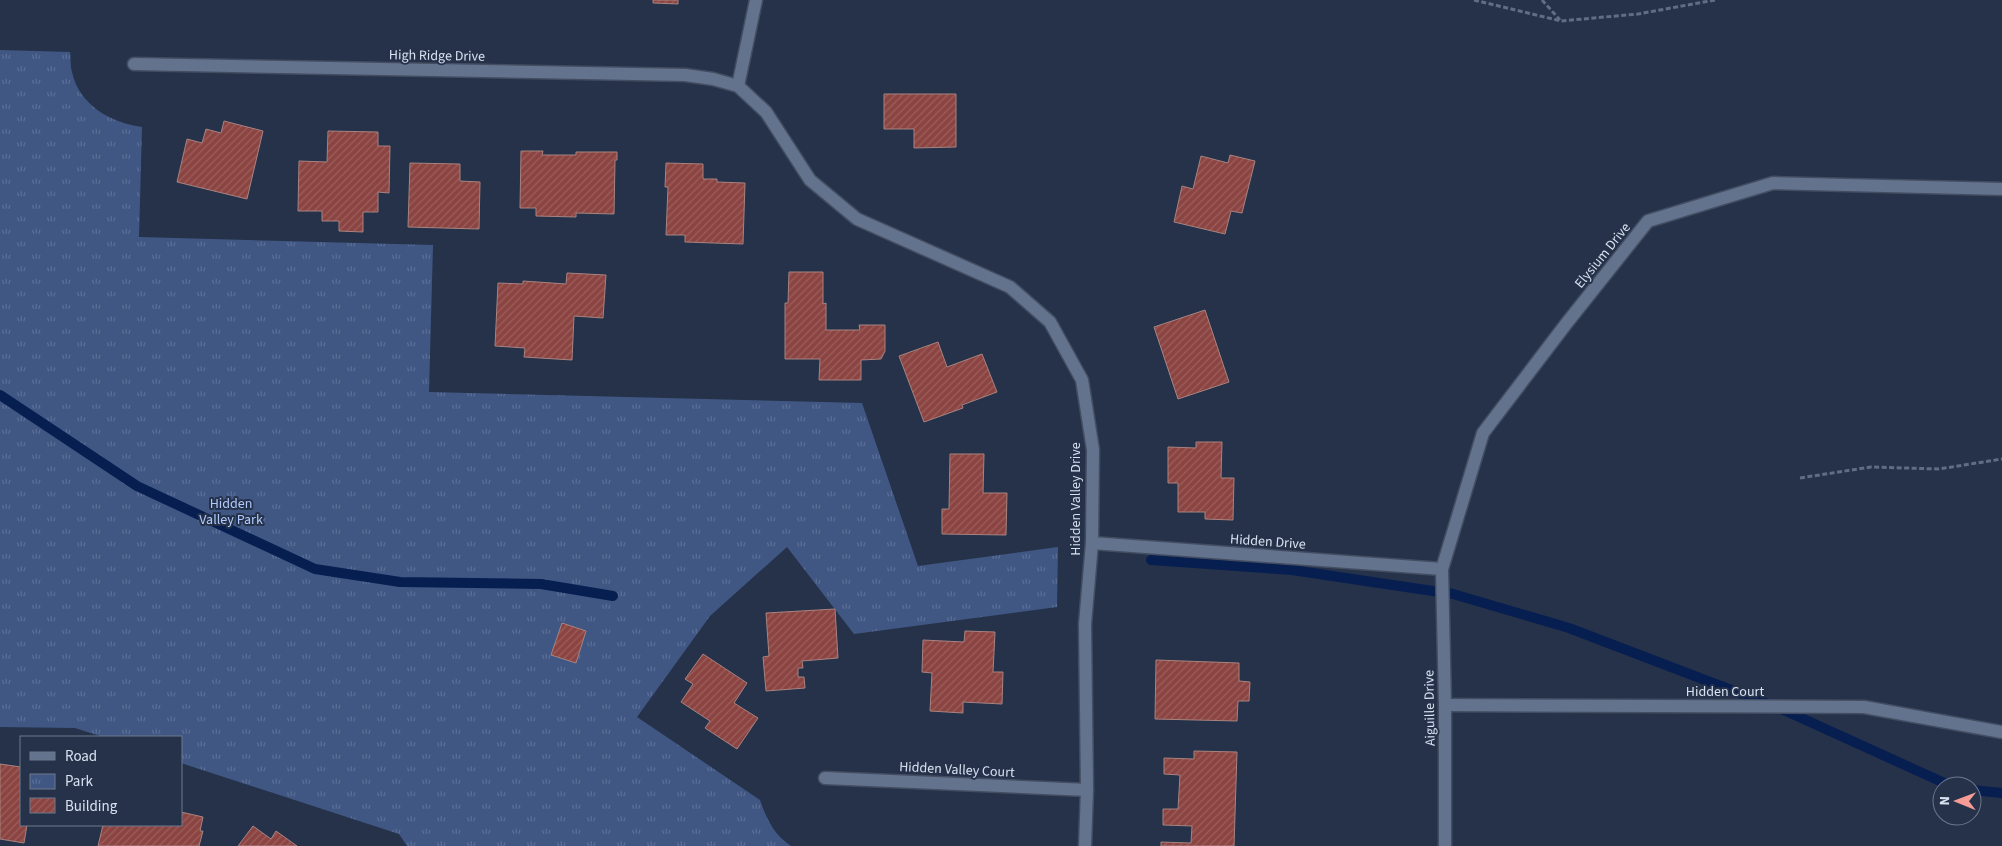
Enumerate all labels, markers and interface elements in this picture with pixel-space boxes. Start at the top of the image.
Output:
street label: High Ridge Drive [389,45,485,67]
street label: Elysium Drive [1570,219,1635,293]
street label: Hidden Valley Drive [1066,442,1086,556]
park label: Hidden Valley Park [199,494,263,530]
street label: Hidden Drive [1229,529,1307,555]
street label: Aiguille Drive [1419,670,1441,746]
street label: Hidden Court [1686,682,1764,702]
legend [20,736,182,826]
text: Road [65,746,97,767]
street label: Hidden Valley Court [899,757,1016,783]
text: Park [65,771,94,792]
north arrow [1932,776,1982,826]
text: Building [65,796,118,817]
text: N [1935,796,1955,806]

